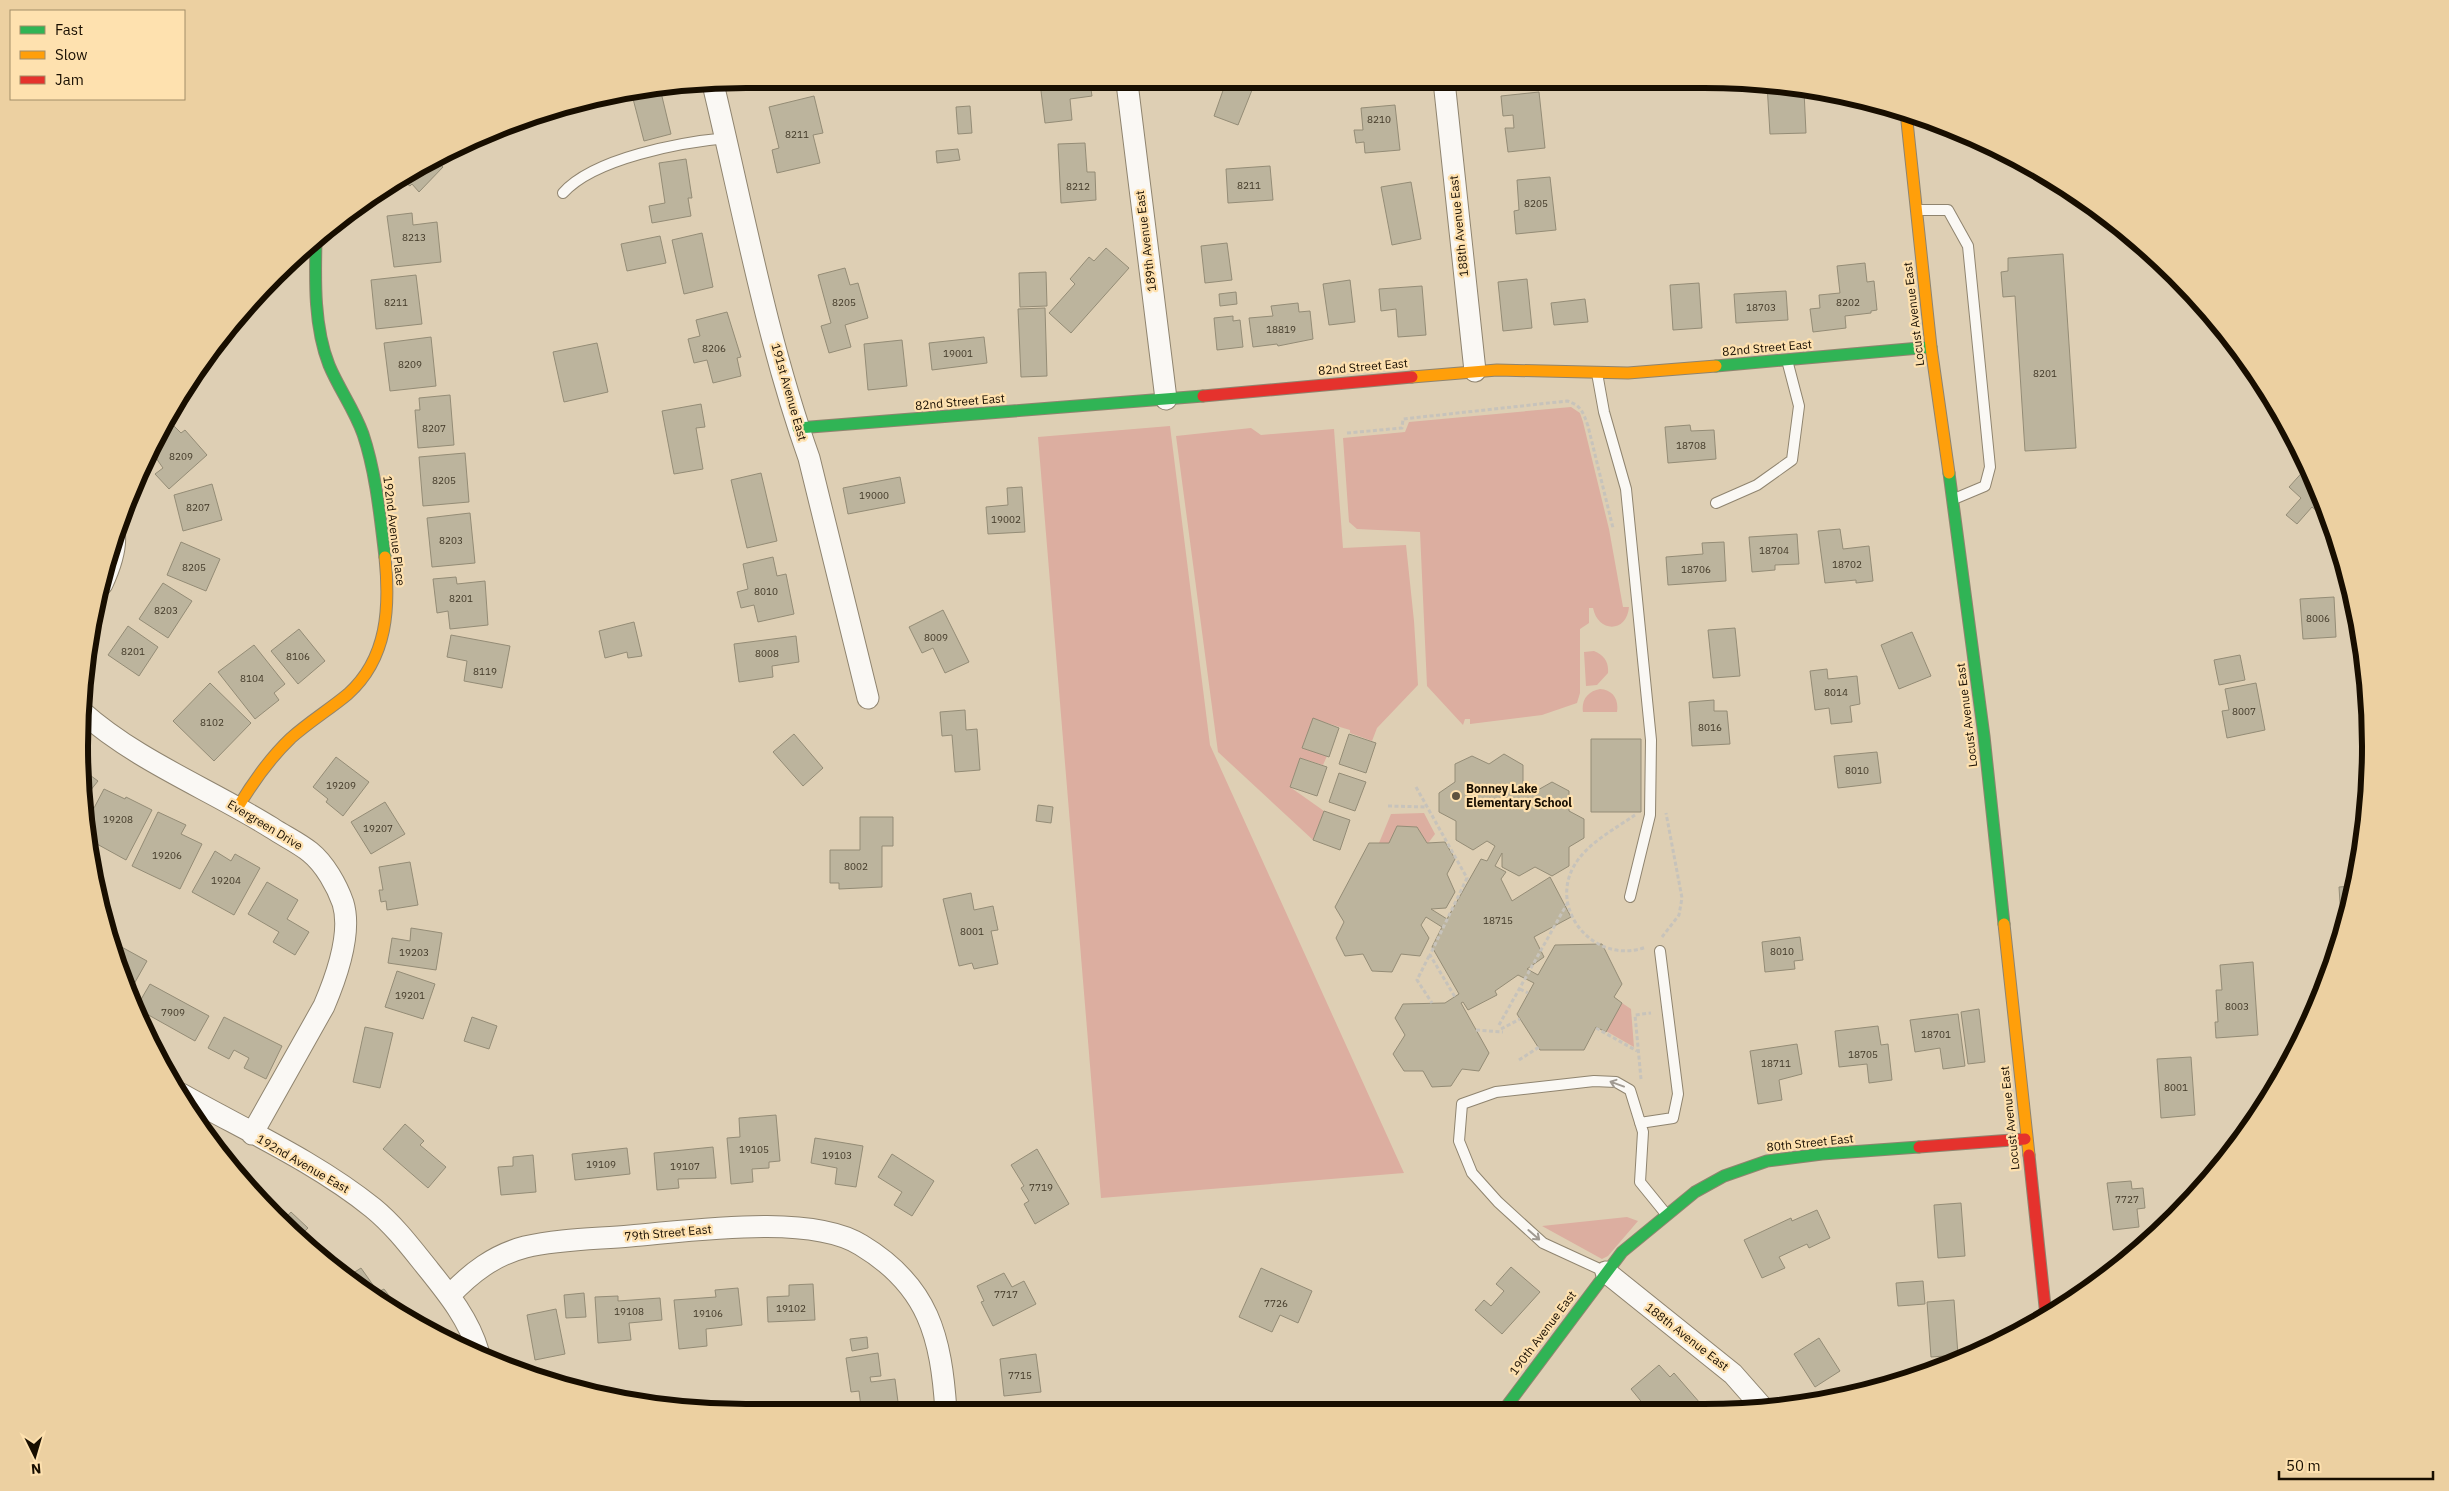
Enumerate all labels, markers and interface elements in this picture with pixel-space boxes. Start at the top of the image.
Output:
legend [10,10,185,100]
text: Fast [55,20,83,39]
text: Slow [55,45,88,64]
text: Jam [55,70,84,89]
house number: 8210 [1367,113,1391,126]
house number: 8211 [785,128,809,141]
street label: 188th Avenue East [1446,175,1471,277]
house number: 8211 [1237,179,1261,192]
house number: 8212 [1066,180,1090,193]
street label: 189th Avenue East [1132,190,1159,292]
house number: 8205 [1524,197,1548,210]
house number: 8213 [402,231,426,244]
street label: Locust Avenue East [1900,261,1927,367]
house number: 8211 [384,296,408,309]
house number: 8205 [832,296,856,309]
house number: 8202 [1836,296,1860,309]
house number: 18703 [1746,301,1776,314]
house number: 18819 [1266,323,1296,336]
street label: 82nd Street East [1721,336,1813,359]
street label: 191st Avenue East [768,341,811,442]
house number: 8206 [702,342,726,355]
house number: 19001 [943,347,973,360]
street label: 82nd Street East [1317,355,1409,378]
house number: 8209 [398,358,422,371]
house number: 8201 [2033,367,2057,380]
street label: 82nd Street East [914,390,1006,413]
house number: 8207 [422,422,446,435]
house number: 18708 [1676,439,1706,452]
house number: 8209 [169,450,193,463]
house number: 8205 [432,474,456,487]
street label: 192nd Avenue Place [380,475,409,587]
house number: 19000 [859,489,889,502]
house number: 8207 [186,501,210,514]
house number: 19002 [991,513,1021,526]
house number: 8203 [439,534,463,547]
house number: 18704 [1759,544,1789,557]
house number: 18702 [1832,558,1862,571]
house number: 8205 [182,561,206,574]
house number: 18706 [1681,563,1711,576]
house number: 8010 [754,585,778,598]
house number: 8201 [449,592,473,605]
house number: 8203 [154,604,178,617]
house number: 8006 [2306,612,2330,625]
house number: 8009 [924,631,948,644]
house number: 8201 [121,645,145,658]
house number: 8008 [755,647,779,660]
house number: 8106 [286,650,310,663]
street label: Locust Avenue East [1953,662,1980,768]
house number: 8119 [473,665,497,678]
house number: 8104 [240,672,264,685]
house number: 8014 [1824,686,1848,699]
house number: 8007 [2232,705,2256,718]
house number: 8102 [200,716,224,729]
house number: 8016 [1698,721,1722,734]
house number: 8010 [1845,764,1869,777]
house number: 19209 [326,779,356,792]
place label: Bonney Lake Elementary School [1466,781,1572,810]
marker: Bonney Lake Elementary School [1450,790,1462,802]
street label: Evergreen Drive [225,796,306,853]
house number: 19208 [103,813,133,826]
house number: 19207 [363,822,393,835]
house number: 19206 [152,849,182,862]
house number: 8002 [844,860,868,873]
house number: 19204 [211,874,241,887]
house number: 18715 [1483,914,1513,927]
house number: 8001 [960,925,984,938]
house number: 8010 [1770,945,1794,958]
house number: 19203 [399,946,429,959]
house number: 19201 [395,989,425,1002]
house number: 8003 [2225,1000,2249,1013]
house number: 7909 [161,1006,185,1019]
house number: 18701 [1921,1028,1951,1041]
house number: 18705 [1848,1048,1878,1061]
house number: 18711 [1761,1057,1791,1070]
street label: Locust Avenue East [1997,1065,2022,1171]
one-way arrow [1610,1079,1625,1088]
house number: 8001 [2164,1081,2188,1094]
street label: 80th Street East [1766,1130,1854,1155]
street label: 192nd Avenue East [254,1131,352,1196]
house number: 19105 [739,1143,769,1156]
house number: 19103 [822,1149,852,1162]
house number: 19109 [586,1158,616,1171]
house number: 19107 [670,1160,700,1173]
house number: 7719 [1029,1181,1053,1194]
house number: 7727 [2115,1193,2139,1206]
street label: 79th Street East [624,1221,712,1244]
one-way arrow [1528,1229,1541,1240]
house number: 7717 [994,1288,1018,1301]
street label: 190th Avenue East [1506,1288,1579,1378]
house number: 7726 [1264,1297,1288,1310]
street label: 188th Avenue East [1643,1299,1732,1374]
house number: 19102 [776,1302,806,1315]
house number: 19108 [614,1305,644,1318]
house number: 19106 [693,1307,723,1320]
house number: 7715 [1008,1369,1032,1382]
north arrow [10,1431,60,1481]
scale bar [2279,1448,2433,1480]
text: 50 m [2286,1456,2321,1475]
text: N [30,1460,42,1478]

